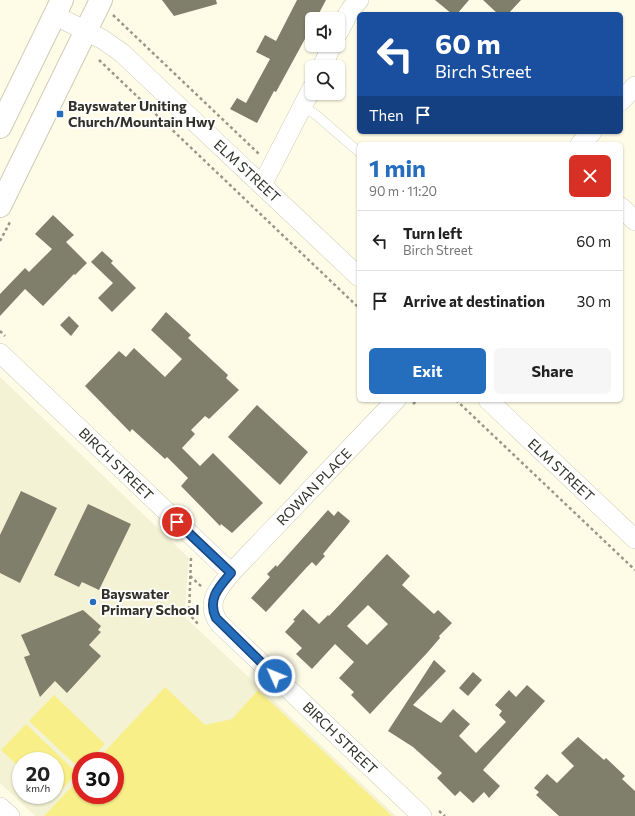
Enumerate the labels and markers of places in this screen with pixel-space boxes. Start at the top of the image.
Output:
place label: Bayswater Uniting Church/Mountain Hwy [68,97,216,130]
marker: Bayswater Uniting Church/Mountain Hwy [55,109,65,119]
pin [160,505,194,539]
place label: Bayswater Primary School [101,585,199,618]
marker: Bayswater Primary School [88,597,98,607]

